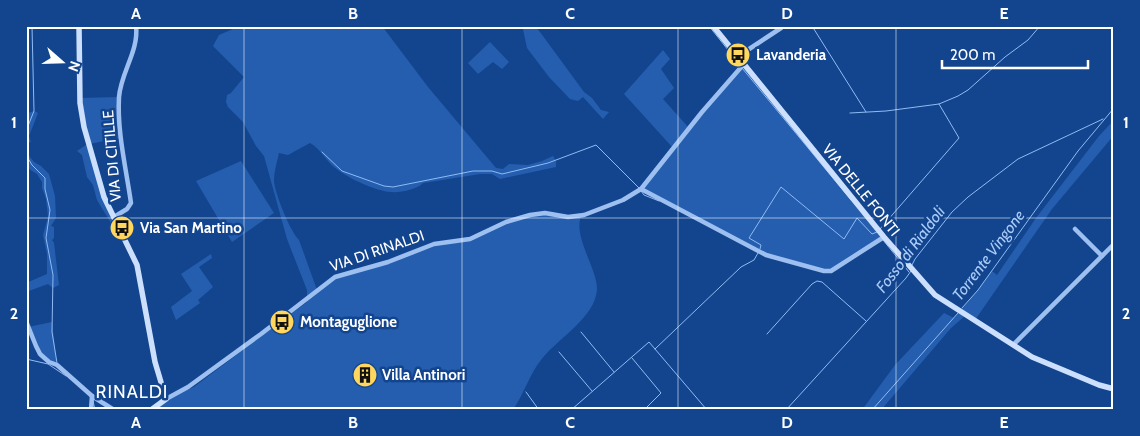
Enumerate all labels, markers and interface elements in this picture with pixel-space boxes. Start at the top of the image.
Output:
text: A [131,4,141,23]
text: B [348,4,358,23]
text: C [565,4,575,23]
text: D [781,4,793,23]
text: E [999,4,1009,23]
north arrow [38,38,88,88]
scale bar [942,38,1089,70]
bus stop icon: Lavanderia [725,42,751,68]
place label: Lavanderia [756,46,827,64]
text: 200 m [950,46,995,64]
text: N [64,59,84,74]
street label: VIA DI CITILLE [99,109,125,203]
text: 1 [11,113,17,132]
text: 1 [1123,113,1129,132]
street label: VIA DELLE FONTI [818,140,904,240]
water label: Fosso di Rialdoli [872,202,949,296]
water label: Torrente Vingone [948,206,1029,304]
bus stop icon: Via San Martino [109,215,135,241]
place label: Via San Martino [140,219,242,237]
street label: VIA DI RINALDI [327,226,427,276]
text: 2 [10,304,18,323]
text: 2 [1122,304,1130,323]
bus stop icon: Montaguglione [269,309,295,335]
place label: Montaguglione [300,313,397,331]
building icon: Villa Antinori [352,362,378,388]
place label: Villa Antinori [382,366,465,384]
district label: RINALDI [96,381,168,403]
text: A [131,413,141,432]
text: B [348,413,358,432]
text: C [565,413,575,432]
text: D [781,413,793,432]
text: E [999,413,1009,432]

